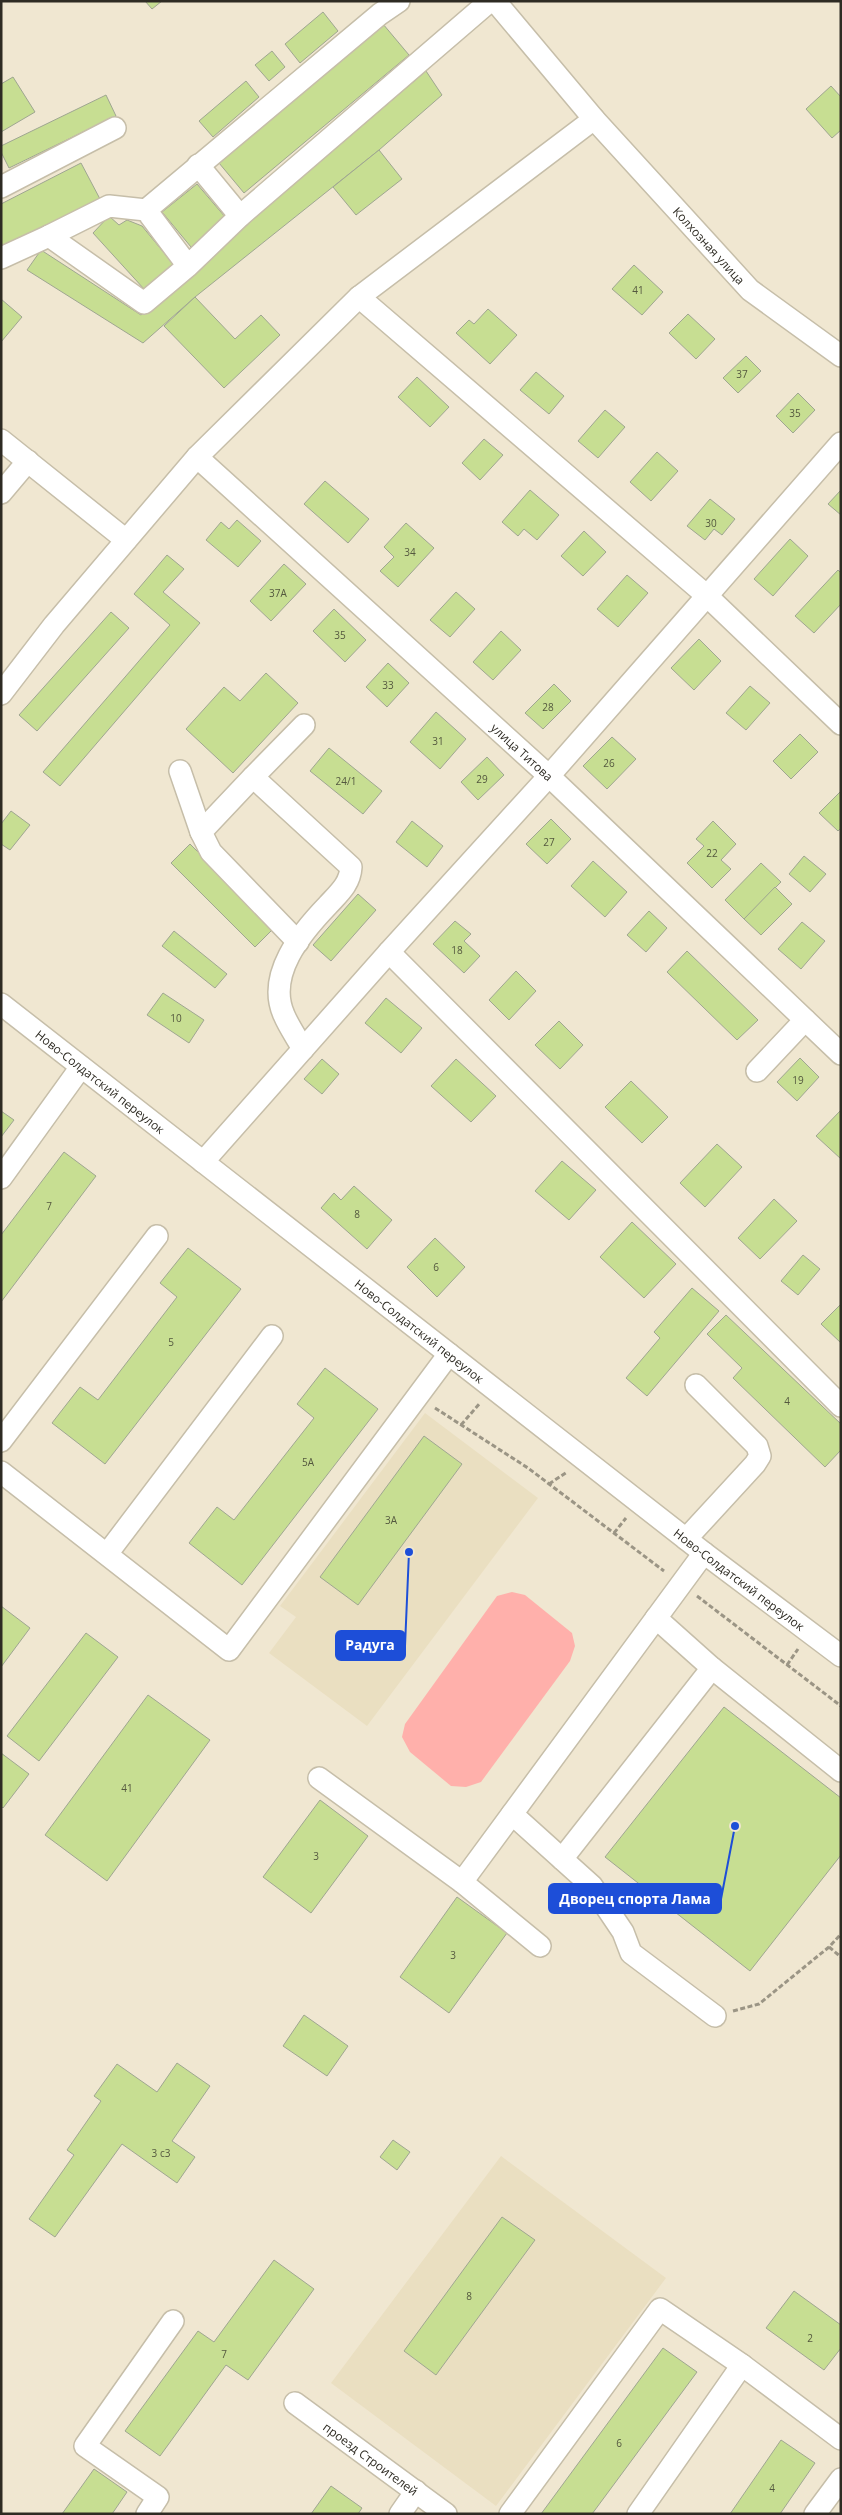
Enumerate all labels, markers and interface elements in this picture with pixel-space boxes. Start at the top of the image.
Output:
street label: Колхозная улица [669,203,749,288]
house number: 41 [632,283,644,297]
house number: 37 [736,367,748,381]
house number: 35 [789,406,801,420]
house number: 30 [705,516,717,530]
house number: 34 [404,545,416,559]
house number: 37А [269,586,288,600]
house number: 35 [334,628,346,642]
house number: 33 [382,678,394,692]
house number: 28 [542,700,554,714]
street label: улица Титова [487,719,557,784]
house number: 31 [432,734,444,748]
house number: 26 [603,756,615,770]
house number: 29 [476,772,488,786]
house number: 24/1 [336,774,356,788]
house number: 27 [543,835,555,849]
house number: 22 [706,846,718,860]
house number: 18 [451,943,463,957]
house number: 10 [170,1011,182,1025]
street label: Ново-Солдатский переулок [32,1026,169,1138]
house number: 19 [792,1073,804,1087]
house number: 7 [46,1199,52,1213]
house number: 8 [354,1207,360,1221]
house number: 6 [433,1260,439,1274]
street label: Ново-Солдатский переулок [351,1275,488,1387]
house number: 5 [168,1335,174,1349]
house number: 4 [784,1394,790,1408]
house number: 5А [302,1455,315,1469]
house number: 3А [385,1513,398,1527]
street label: Ново-Солдатский переулок [670,1524,809,1635]
callout: Радуга [336,1631,405,1660]
text: Радуга [345,1635,395,1654]
house number: 41 [121,1781,133,1795]
house number: 3 [313,1849,319,1863]
callout: Дворец спорта Лама [549,1884,721,1913]
text: Дворец спорта Лама [559,1889,711,1908]
house number: 3 [450,1948,456,1962]
house number: 3 с3 [152,2146,171,2160]
house number: 8 [466,2289,472,2303]
house number: 2 [807,2331,813,2345]
house number: 7 [221,2347,227,2361]
street label: проезд Строителей [320,2418,422,2499]
house number: 6 [616,2436,622,2450]
house number: 4 [769,2481,775,2495]

